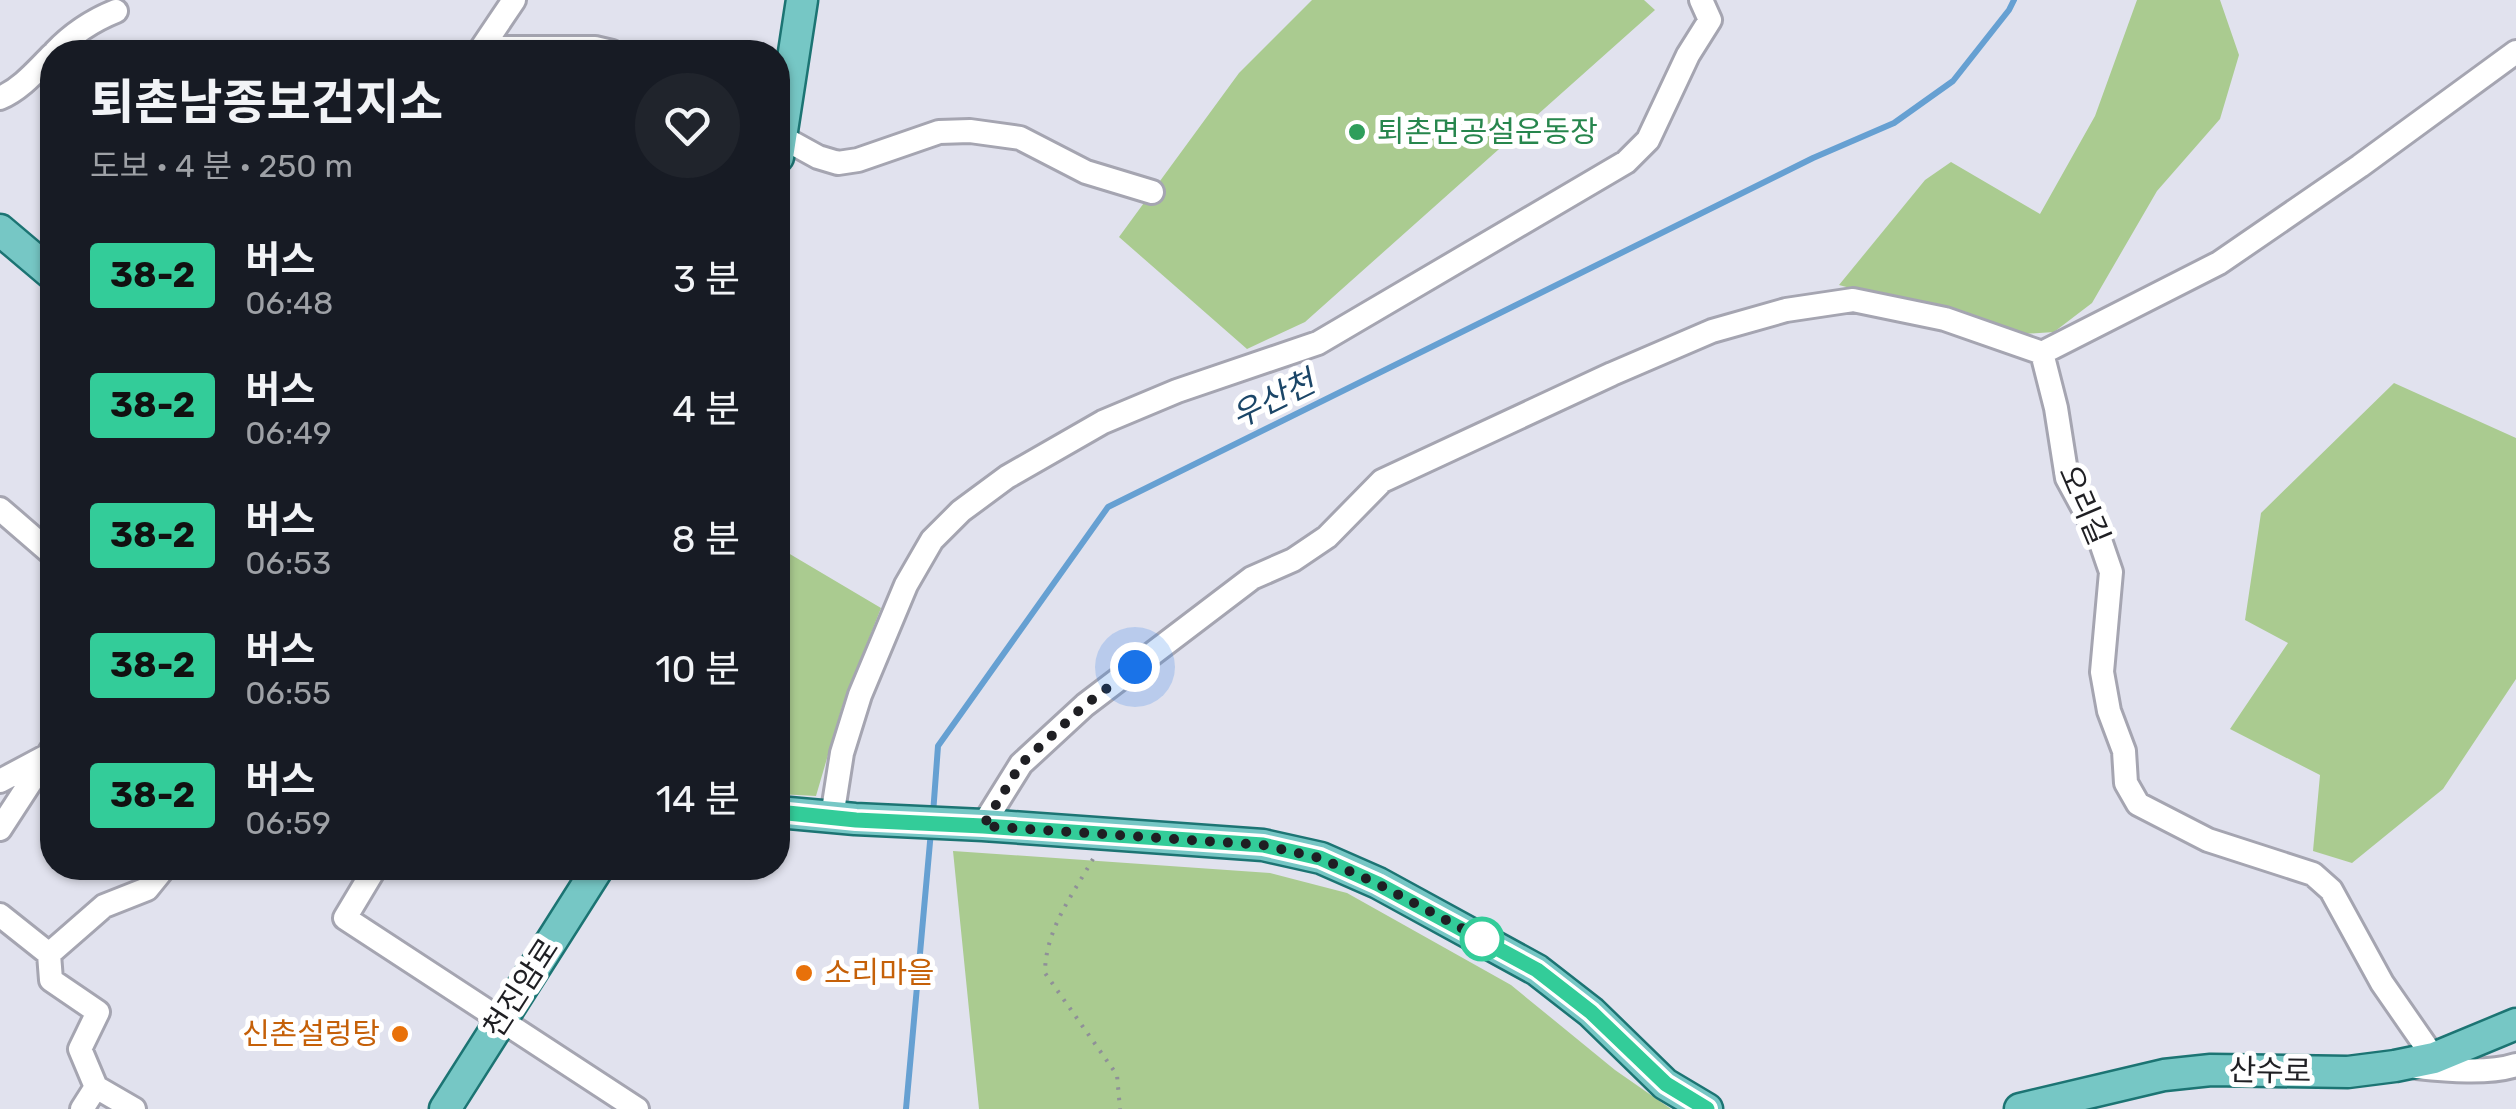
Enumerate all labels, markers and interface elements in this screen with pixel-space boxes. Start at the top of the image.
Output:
button: heart [635,73,740,178]
text: 퇴촌남종보건지소 [90,74,443,131]
place label: 퇴촌면공설운동장 [1377,114,1598,150]
marker: 퇴촌면공설운동장 [1346,121,1368,143]
text: 도보 · 4 분 · 250 m [90,147,353,185]
text: 버스 [245,237,315,283]
text: 38-2 [110,254,195,296]
text: 3 분 [673,256,740,302]
text: 06:48 [245,284,333,322]
water label: 우산천 [1225,361,1324,435]
text: 버스 [245,367,315,413]
text: 38-2 [110,384,195,426]
text: 4 분 [672,386,740,432]
text: 06:49 [245,414,332,452]
street label: 오리길 [2051,460,2117,550]
text: 버스 [245,497,315,543]
text: 38-2 [110,514,195,556]
text: 8 분 [672,516,740,562]
text: 06:53 [245,544,331,582]
text: 버스 [245,627,315,673]
your location [1110,642,1160,692]
text: 38-2 [110,644,195,686]
text: 10 분 [655,646,740,692]
text: 06:55 [245,674,331,712]
text: 버스 [245,757,315,803]
text: 38-2 [110,774,195,816]
text: 14 분 [656,776,740,822]
text: 06:59 [245,804,331,842]
unlabelled marker [1461,918,1503,960]
street label: 천진암로 [476,932,566,1044]
place label: 소리마을 [824,955,934,991]
marker: 소리마을 [793,962,815,984]
place label: 신촌설렁탕 [242,1016,380,1052]
marker: 신촌설렁탕 [389,1023,411,1045]
street label: 산수로 [2228,1052,2312,1090]

